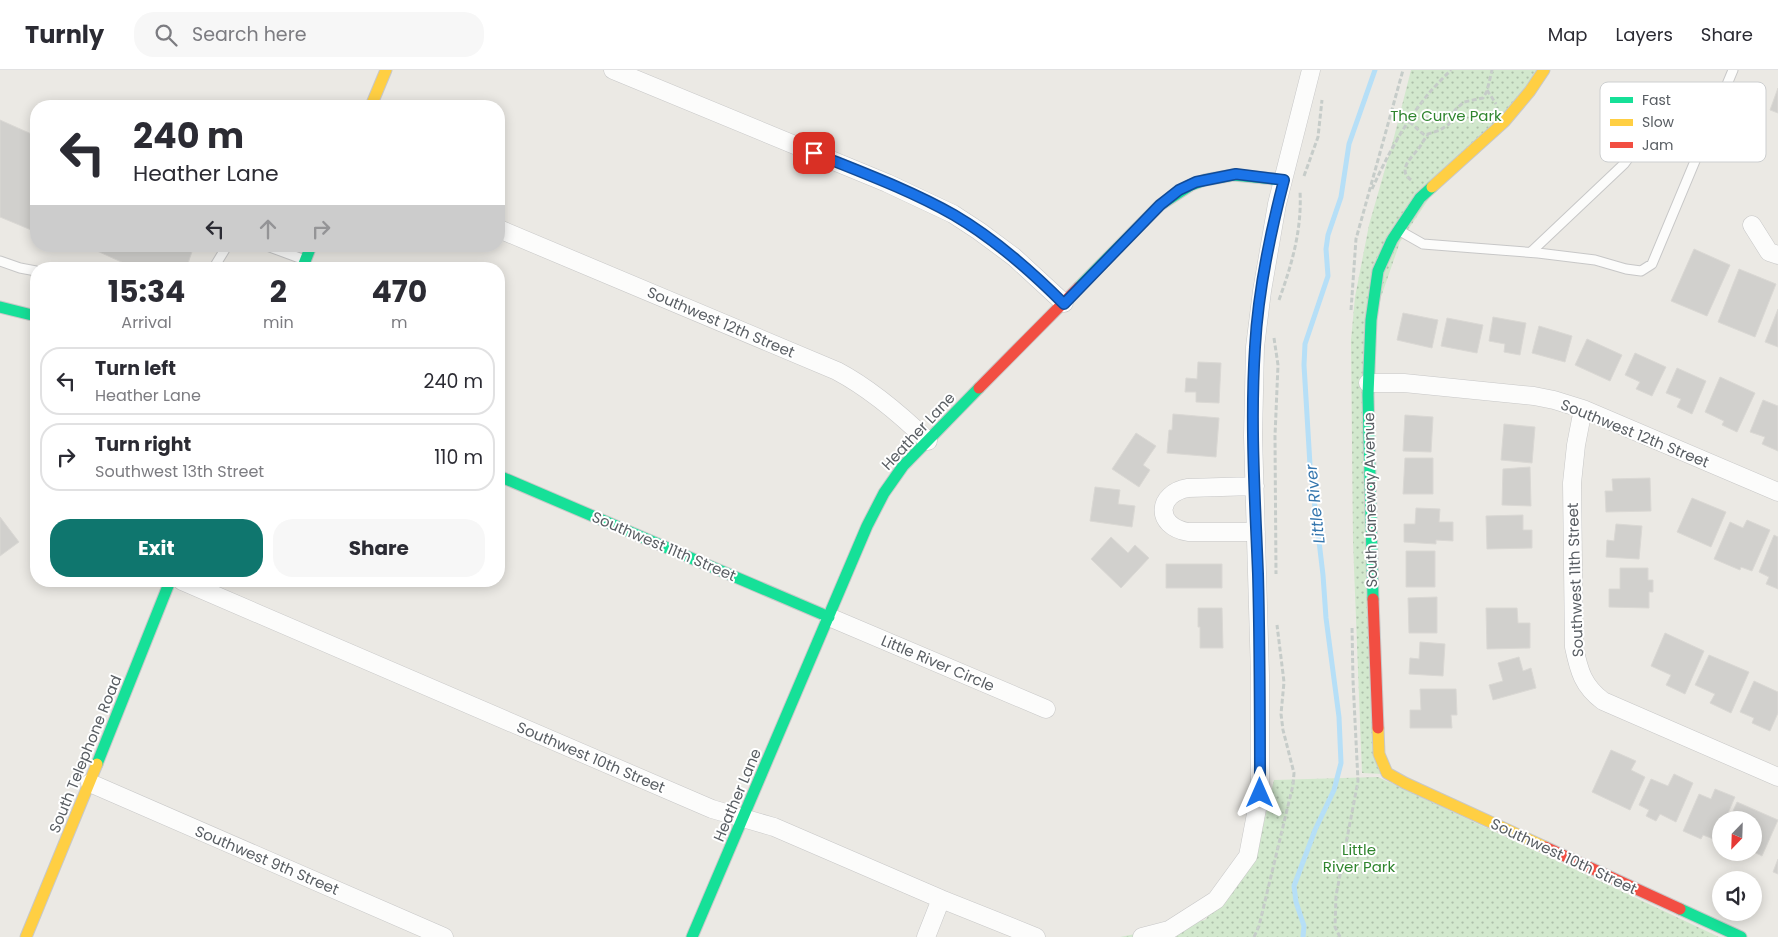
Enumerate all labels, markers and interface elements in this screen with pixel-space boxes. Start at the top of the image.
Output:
search box [134,12,484,57]
text: Turnly [25,18,104,51]
icon: search [152,21,180,49]
text: Search here [192,21,307,48]
text: Map [1548,22,1588,47]
text: Layers [1616,22,1673,47]
text: Share [1701,22,1753,47]
legend [1600,82,1766,162]
text: Fast [1642,90,1671,110]
park label: The Curve Park [1390,105,1502,126]
text: 240 m [133,111,244,160]
text: Slow [1642,112,1675,132]
icon: left [50,120,115,185]
pin [793,132,835,174]
text: Jam [1642,135,1673,155]
icon: arrive [800,139,828,167]
text: Heather Lane [133,158,279,189]
icon: left [201,215,229,243]
icon: ahead [254,215,282,243]
icon: right [307,215,335,243]
text: 15:34 [108,270,185,313]
text: 2 [270,270,287,313]
text: 470 [371,270,427,313]
street label: Southwest 12th Street [644,281,798,363]
text: Arrival [121,311,172,334]
text: min [263,311,294,334]
text: m [391,311,408,334]
text: Turn left [95,355,176,382]
icon: left [52,367,80,395]
text: 240 m [424,368,483,395]
text: Heather Lane [95,384,201,407]
street label: Heather Lane [876,388,960,474]
street label: Southwest 12th Street [1558,394,1712,472]
street label: South Janeway Avenue [1358,412,1382,588]
text: Turn right [95,431,191,458]
icon: right [52,443,80,471]
text: 110 m [434,444,483,471]
text: Southwest 13th Street [95,460,264,483]
water label: Little River [1299,462,1331,545]
street label: Southwest 11th Street [1562,502,1588,658]
street label: Southwest 11th Street [589,506,739,586]
button: Exit [50,519,263,577]
button: Share [273,519,485,577]
street label: Little River Circle [878,630,998,696]
street label: South Telephone Road [44,672,126,836]
street label: Southwest 10th Street [514,716,668,798]
street label: Heather Lane [708,745,766,845]
position arrow [1233,766,1285,818]
north arrow [1712,811,1762,861]
map controls [1712,811,1762,921]
street label: Southwest 10th Street [1487,813,1641,899]
street label: Southwest 9th Street [192,820,342,900]
park label: Little River Park [1323,839,1395,877]
button: sound [1712,871,1762,921]

